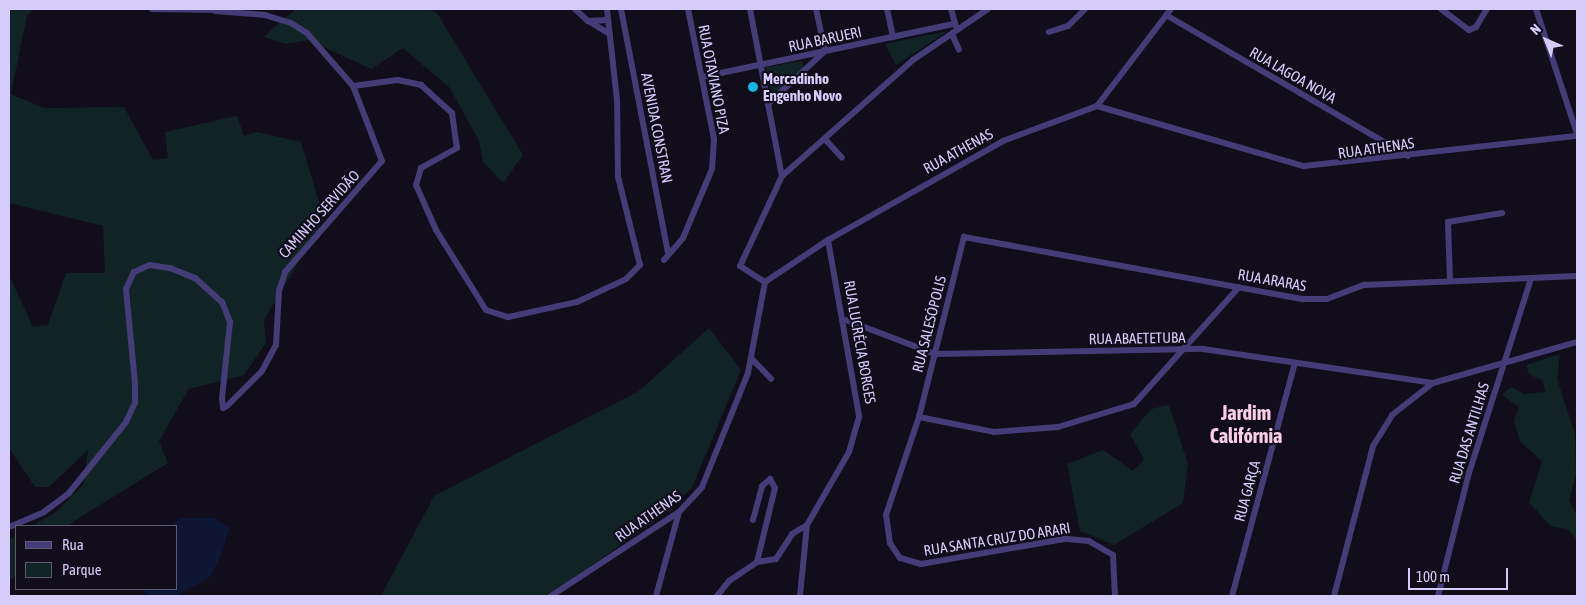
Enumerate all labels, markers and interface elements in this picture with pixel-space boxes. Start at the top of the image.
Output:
north arrow [1521,15,1571,65]
text: N [1527,21,1544,38]
street label: RUA BARUERI [787,22,863,56]
street label: RUA OTAVIANO PIZA [695,23,733,135]
street label: RUA LAGOA NOVA [1247,43,1339,107]
place label: Mercadinho Engenho Novo [763,69,842,104]
street label: AVENIDA CONSTRAN [637,71,677,185]
marker: Mercadinho Engenho Novo [747,81,759,93]
street label: RUA ATHENAS [920,125,996,177]
street label: RUA ATHENAS [1337,134,1415,162]
street label: CAMINHO SERVIDÃO [275,166,363,262]
street label: RUA ARARAS [1236,265,1308,295]
street label: RUA SALESÓPOLIS [908,274,950,374]
street label: RUA LUCRÉCIA BORGES [840,279,880,405]
street label: RUA ABAETETUBA [1088,328,1186,348]
street label: RUA DAS ANTILHAS [1445,380,1493,486]
district label: Jardim Califórnia [1210,400,1282,447]
street label: RUA GARÇA [1230,458,1264,524]
street label: RUA ATHENAS [611,487,685,545]
street label: RUA SANTA CRUZ DO ARARI [922,519,1072,559]
legend [15,525,178,590]
text: Rua [62,536,84,553]
scale bar [1411,558,1511,590]
text: Parque [62,561,102,578]
text: 100 m [1416,568,1450,585]

